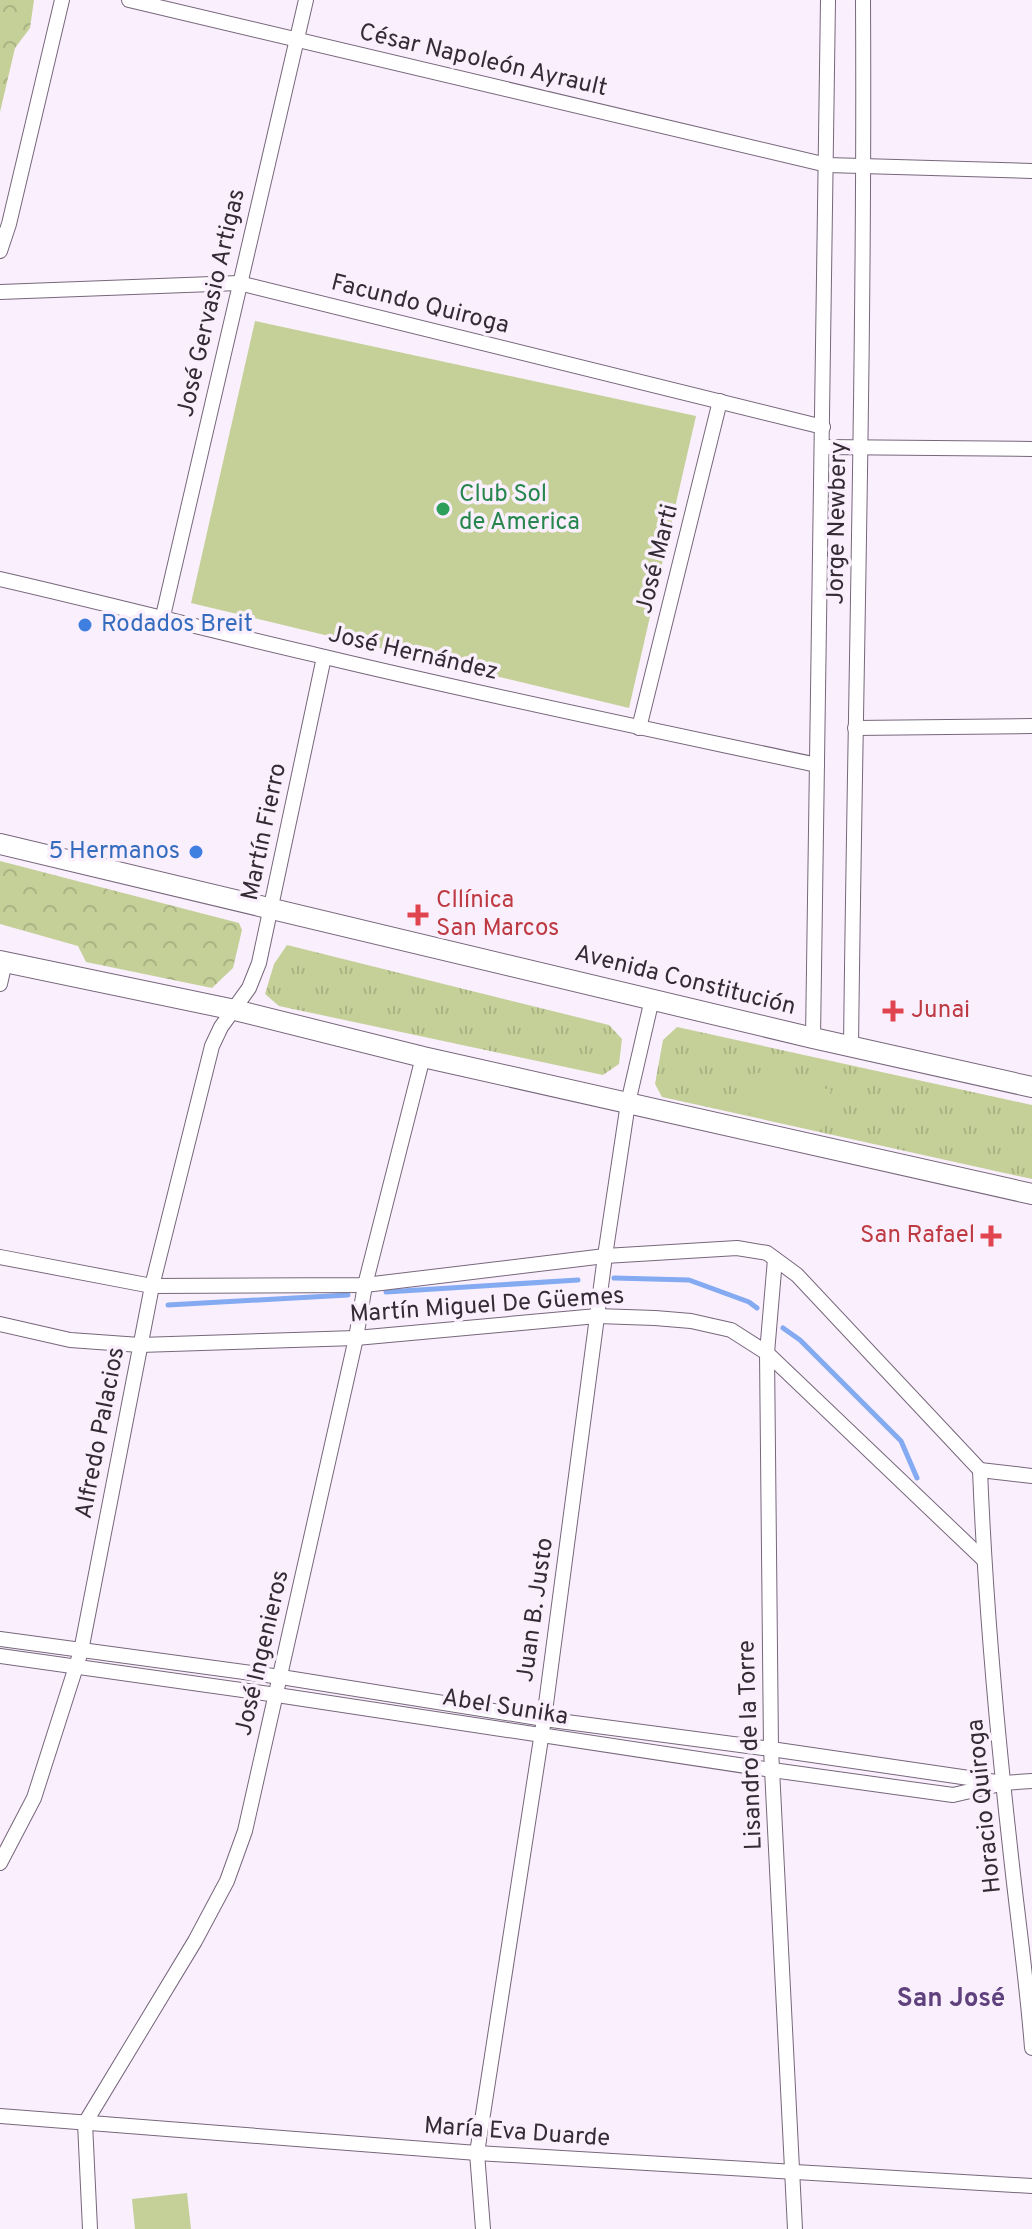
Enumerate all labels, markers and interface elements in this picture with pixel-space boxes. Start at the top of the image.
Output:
street label: César Napoleón Ayrault [356,18,610,104]
street label: José Gervasio Artigas [171,186,253,420]
street label: Facundo Quiroga [328,268,512,342]
street label: Jorge Newbery [822,441,854,605]
place label: Club Sol de America [459,480,580,538]
marker: Club Sol de America [434,500,452,518]
street label: José Marti [630,501,686,617]
place label: Rodados Breit [101,610,253,640]
marker: Rodados Breit [76,616,94,634]
street label: José Hernández [325,620,501,688]
street label: Martín Fierro [236,761,294,903]
place label: 5 Hermanos [49,837,180,867]
marker: 5 Hermanos [187,843,205,861]
place label: Cllínica San Marcos [436,886,559,944]
marker: Cllínica San Marcos [407,904,429,926]
street label: Avenida Constitución [571,939,799,1023]
place label: Junai [911,996,970,1026]
marker: Junai [882,1000,904,1022]
place label: San Rafael [860,1221,975,1251]
marker: San Rafael [982,1227,1000,1245]
street label: Martín Miguel De Güemes [349,1281,625,1331]
street label: Alfredo Palacios [70,1345,132,1521]
street label: Juan B. Justo [511,1536,561,1684]
street label: José Ingenieros [229,1567,297,1739]
street label: Lisandro de la Torre [732,1639,770,1851]
street label: Abel Sunika [440,1683,570,1733]
street label: Horacio Quiroga [961,1717,1009,1895]
district label: San José [897,1983,1005,2016]
street label: María Eva Duarde [423,2112,611,2154]

